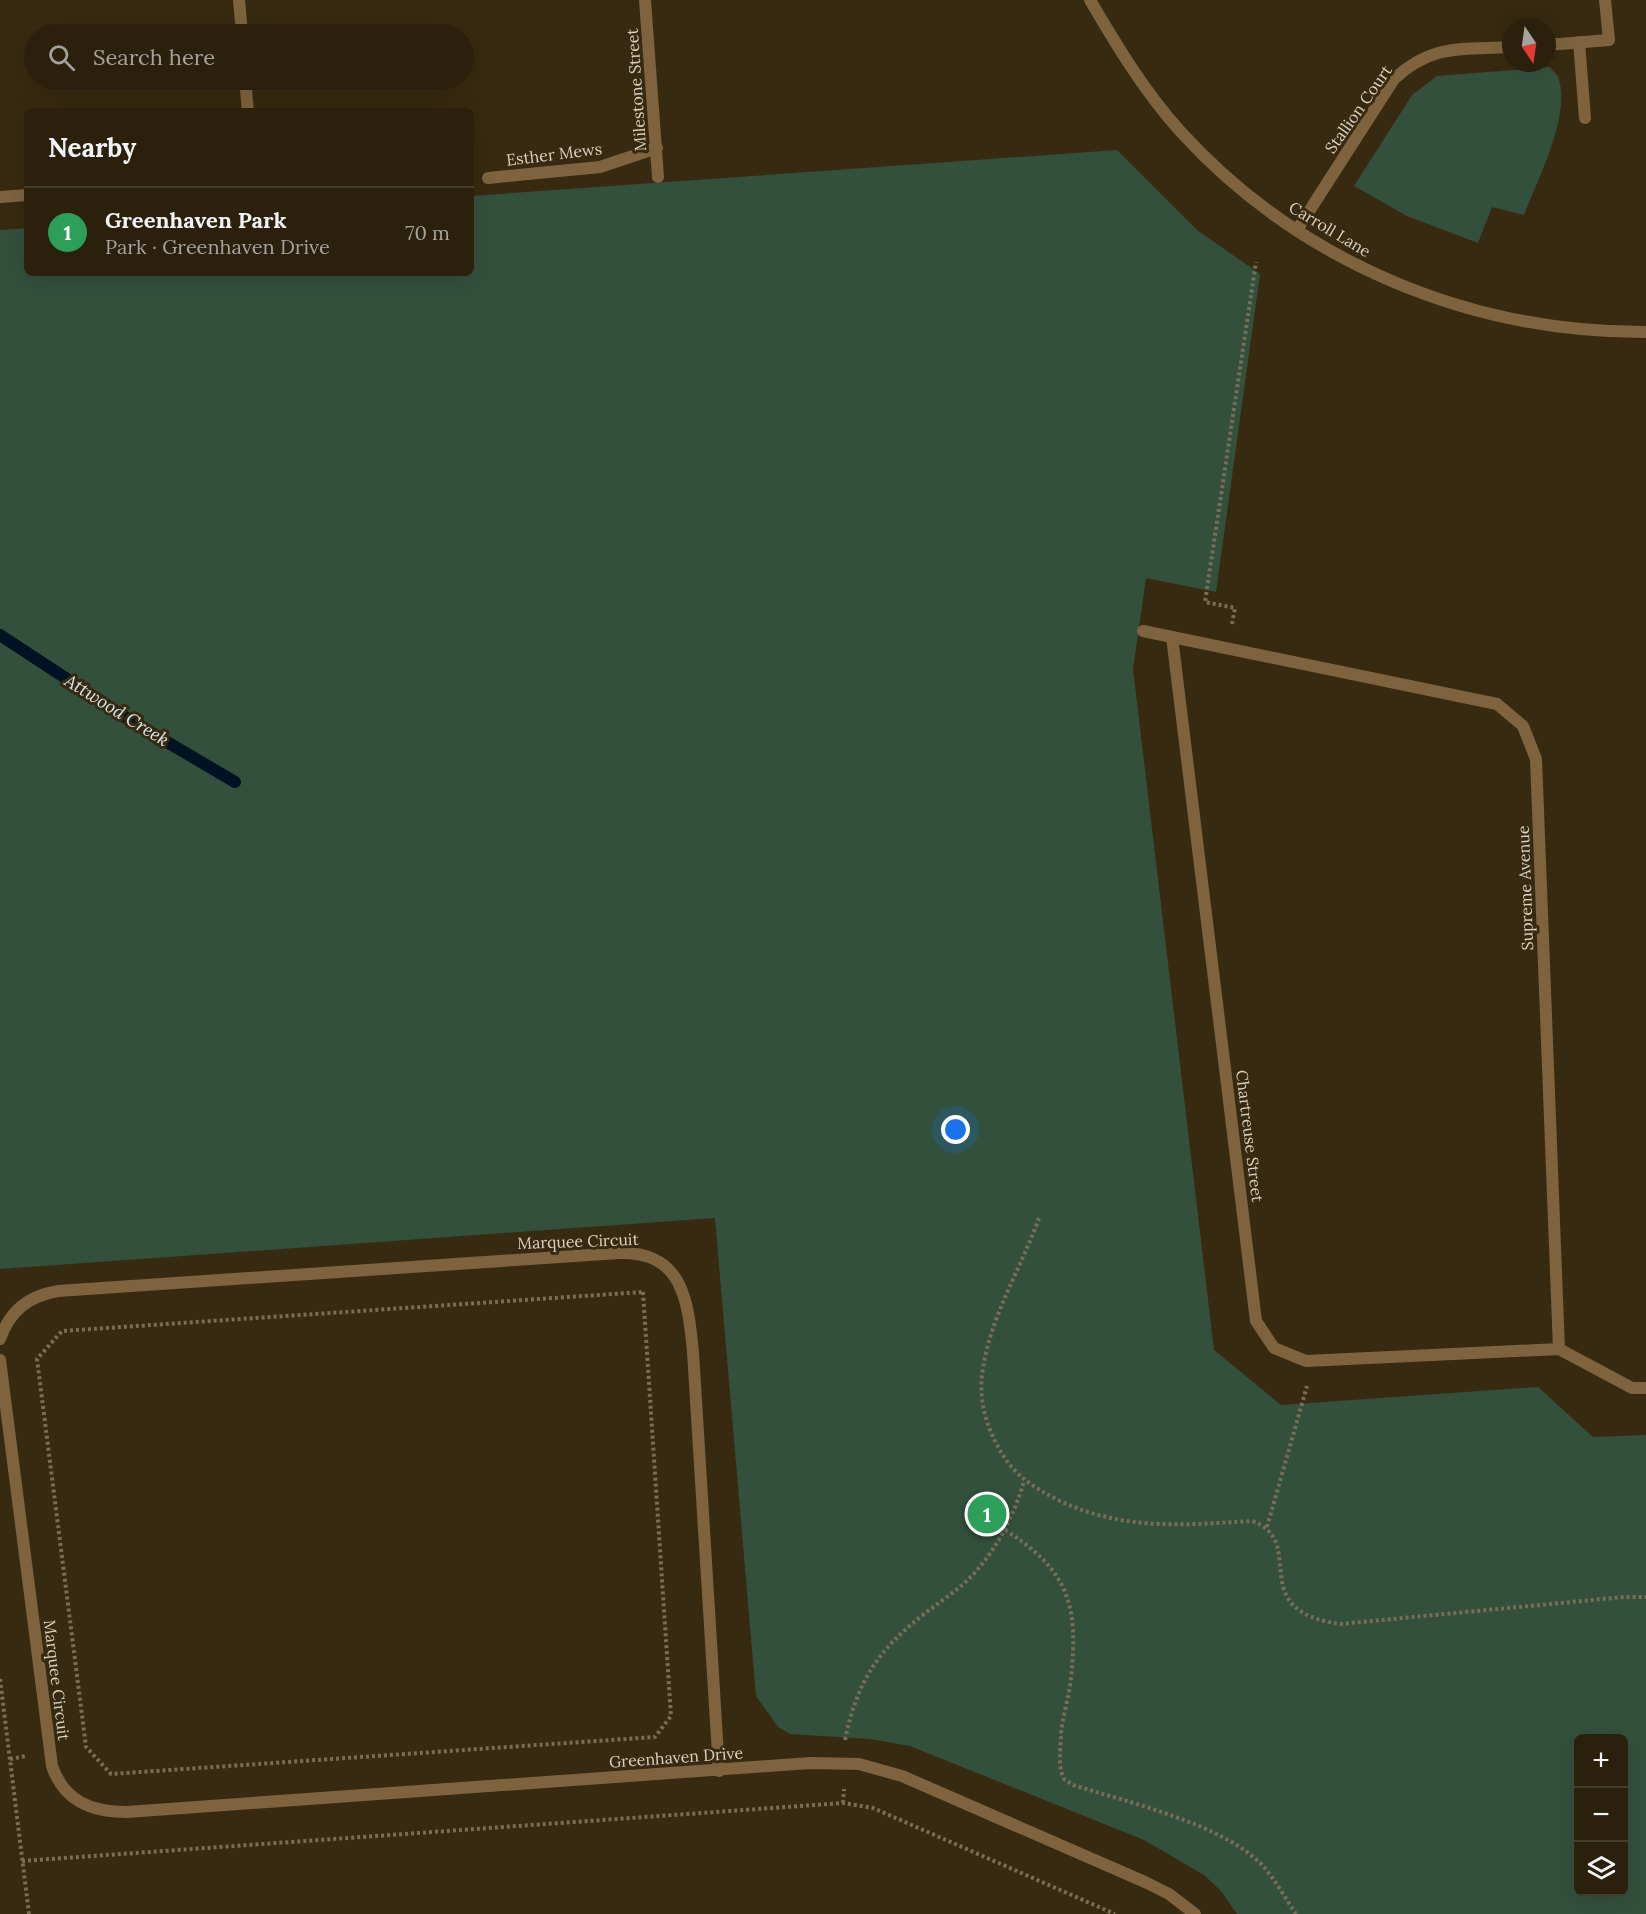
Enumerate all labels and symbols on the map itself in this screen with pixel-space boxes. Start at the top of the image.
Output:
north arrow [1502,18,1556,72]
street label: Milestone Street [622,27,650,152]
street label: Stallion Court [1320,60,1396,157]
street label: Esther Mews [505,138,603,170]
street label: Carroll Lane [1286,197,1375,261]
water label: Attwood Creek [60,668,174,751]
street label: Supreme Avenue [1513,825,1537,951]
street label: Chartreuse Street [1232,1069,1268,1204]
your location [941,1115,970,1144]
street label: Marquee Circuit [517,1229,640,1253]
pin: 1 [968,1492,1006,1537]
street label: Marquee Circuit [40,1618,74,1742]
street label: Greenhaven Drive [608,1742,744,1772]

